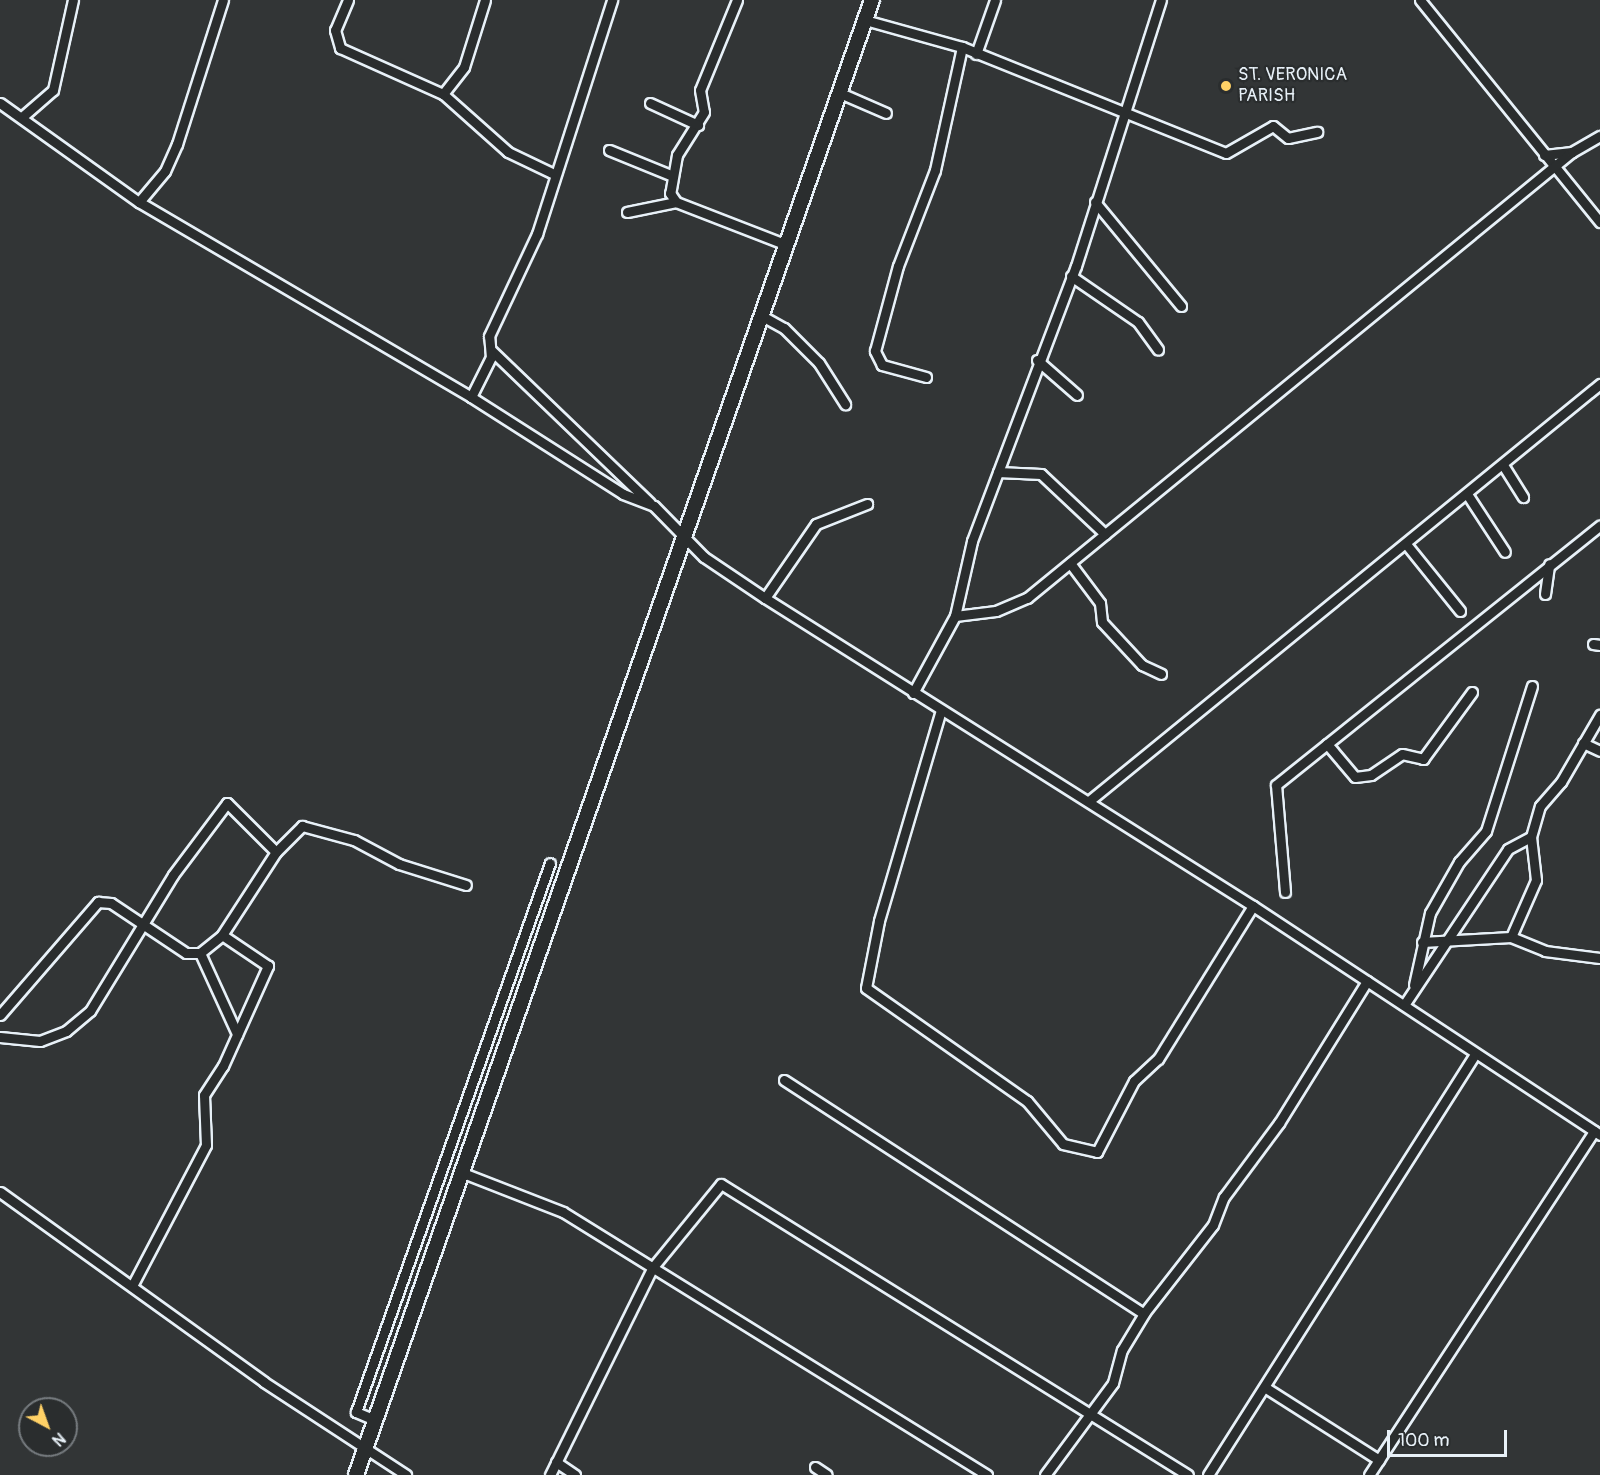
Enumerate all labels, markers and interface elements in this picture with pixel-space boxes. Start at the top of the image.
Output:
place label: ST. VERONICA PARISH [1238,65,1347,107]
marker: ST. VERONICA PARISH [1219,79,1233,93]
north arrow [18,1397,78,1457]
scale bar [1390,1418,1510,1456]
text: N [48,1428,69,1450]
text: 100 m [1398,1429,1450,1452]

